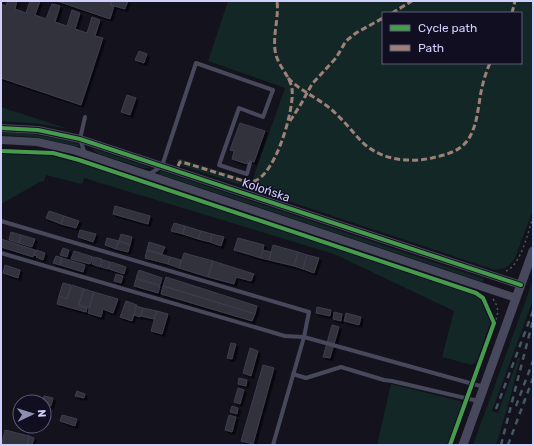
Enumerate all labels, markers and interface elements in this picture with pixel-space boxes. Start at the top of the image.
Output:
legend [382,12,522,64]
text: Cycle path [418,21,477,35]
text: Path [418,41,444,55]
street label: Kolońska [240,175,292,205]
north arrow [12,394,52,434]
text: N [35,409,48,418]

